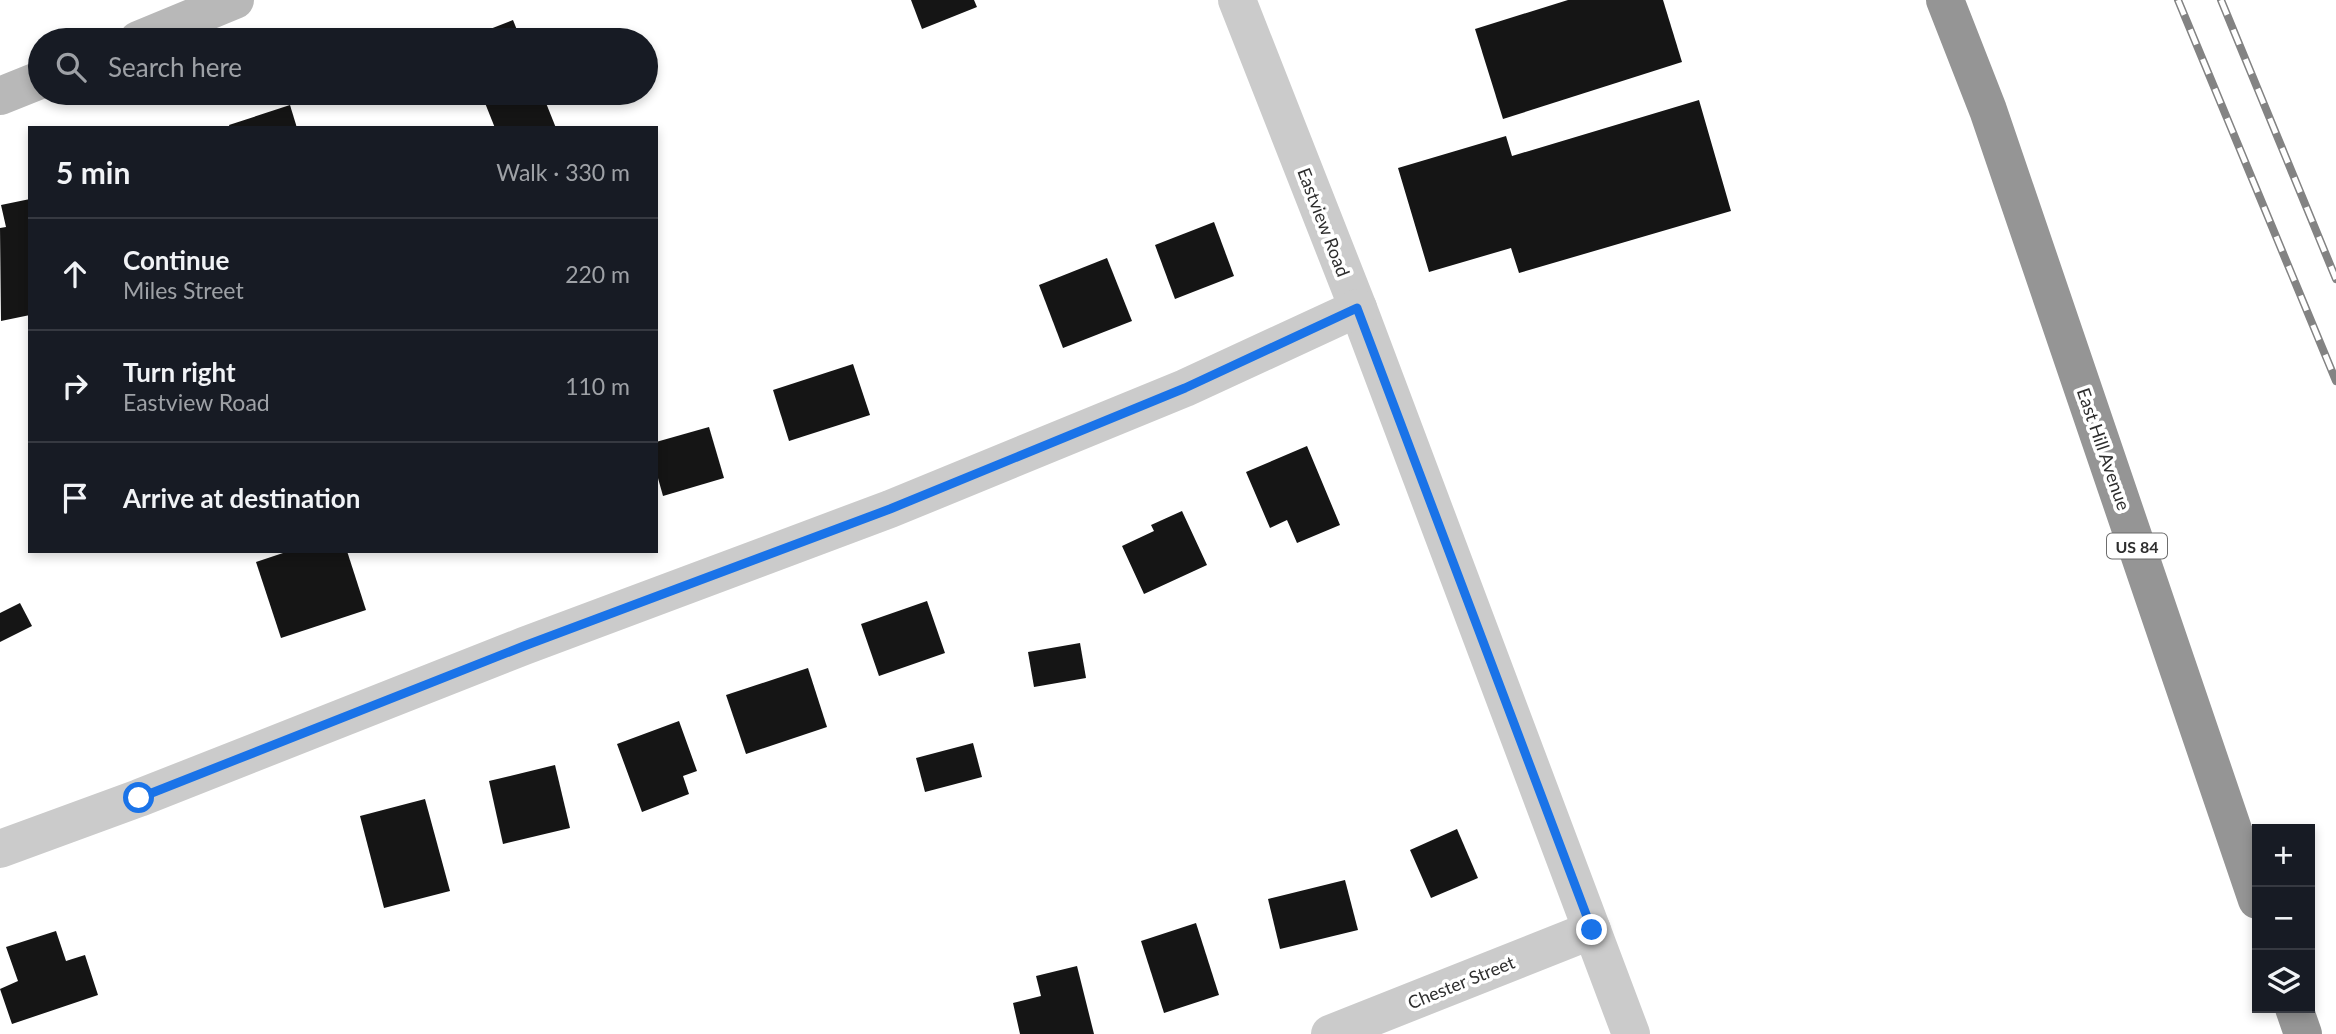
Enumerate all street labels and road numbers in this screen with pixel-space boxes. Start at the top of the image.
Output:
street label: Eastview Road [1293,164,1355,280]
street label: East Hill Avenue [2073,385,2135,513]
road number: US 84 [2107,534,2167,558]
street label: Chester Street [1404,950,1518,1013]

